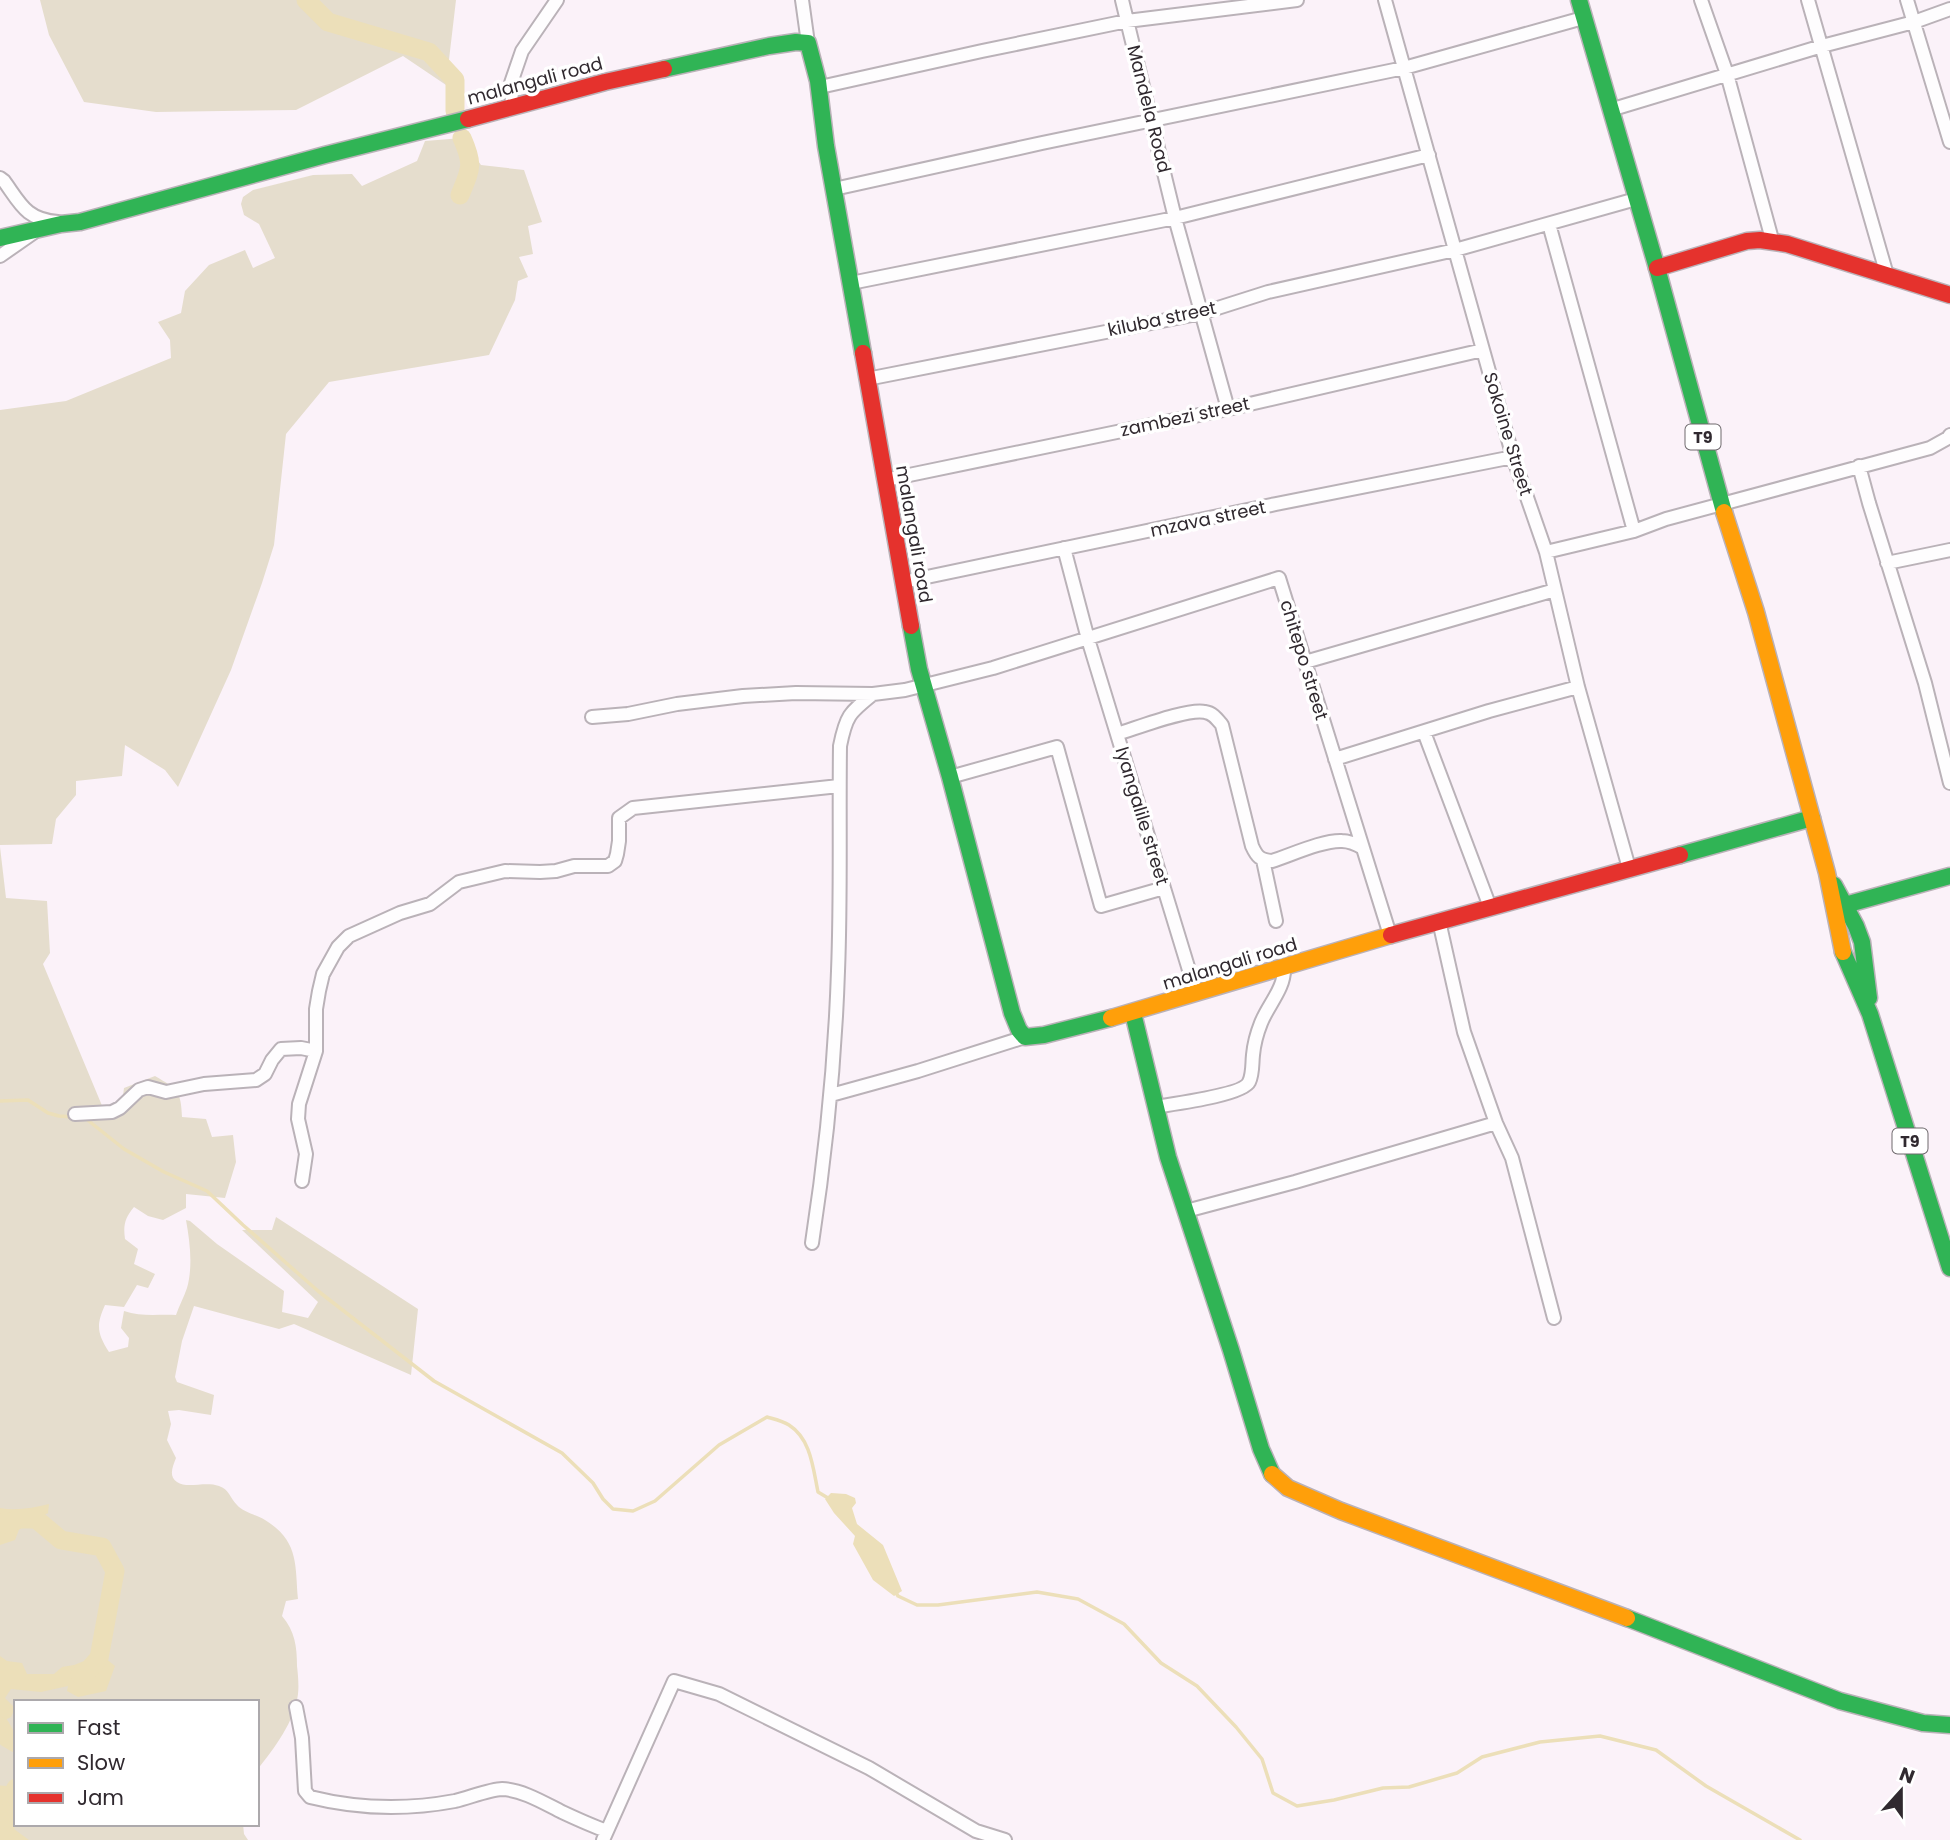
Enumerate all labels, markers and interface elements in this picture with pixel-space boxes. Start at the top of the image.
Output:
street label: Mandela Road [1122,42,1177,175]
street label: malangali road [464,50,605,111]
street label: kiluba street [1105,295,1218,342]
street label: Sokoine Street [1478,369,1539,498]
street label: zambezi street [1118,391,1252,442]
road number: T9 [1686,424,1720,450]
street label: malangali road [890,463,939,605]
street label: mzava street [1148,494,1268,543]
street label: chitepo street [1274,597,1335,723]
street label: lyangalile street [1110,744,1175,888]
street label: malangali road [1160,931,1300,996]
road number: T9 [1892,1128,1927,1154]
legend [14,1700,259,1826]
text: Fast [77,1713,120,1742]
text: Slow [77,1748,125,1777]
north arrow [1866,1756,1936,1826]
text: N [1895,1760,1918,1791]
text: Jam [77,1783,124,1812]

